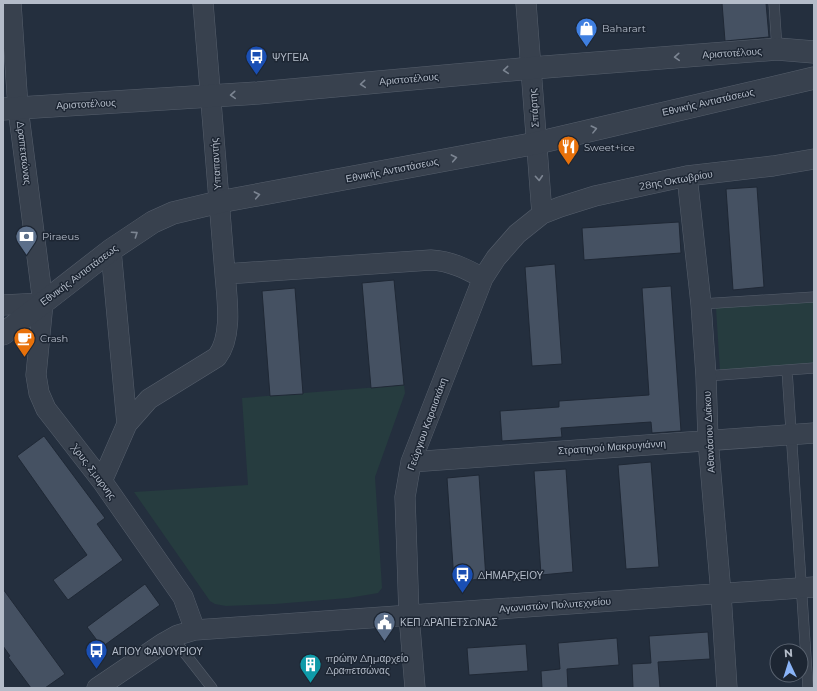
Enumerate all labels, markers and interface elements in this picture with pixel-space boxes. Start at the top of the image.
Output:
shop icon: Baharart [573,15,599,48]
place label: Baharart [602,22,646,35]
bus stop icon: ΨΥΓΕΙΑ [243,44,269,77]
street label: Αριστοτέλους [702,44,762,62]
place label: ΨΥΓΕΙΑ [272,51,309,64]
one-way arrow [674,52,680,61]
one-way arrow [503,66,509,75]
street label: Αριστοτέλους [379,70,439,88]
one-way arrow [360,79,366,88]
street label: Εθνικής Αντιστάσεως [661,85,755,119]
street label: Σπάρτης [526,88,542,128]
one-way arrow [230,91,236,100]
street label: Αριστοτέλους [56,96,116,112]
street label: Δραπετσώνας [14,121,34,186]
one-way arrow [591,125,598,133]
restaurant icon: Sweet+ice [555,134,581,167]
street label: Υπαπαντής [208,137,224,190]
place label: Sweet+ice [584,141,635,154]
street label: Εθνικής Αντιστάσεως [345,155,440,185]
one-way arrow [450,155,457,163]
street label: 28ης Οκτωβρίου [638,167,714,193]
one-way arrow [535,175,544,181]
one-way arrow [254,191,260,200]
bank icon: Piraeus [14,223,40,256]
place label: Piraeus [42,230,79,243]
one-way arrow [130,232,137,239]
street label: Εθνικής Αντιστάσεως [37,241,121,309]
cafe icon: Crash [12,325,38,358]
place label: Crash [40,332,68,345]
street label: Γεώργιου Καραισκάκη [404,376,450,472]
street label: Αθανάσιου Διάκου [700,391,718,473]
street label: Στρατηγού Μακρυγιάννη [558,437,666,457]
street label: Χρυς. Σμυρνης [68,440,119,502]
bus stop icon: ΔΗΜΑΡΧΕΙΟΥ [449,562,475,595]
place label: ΔΗΜΑΡΧΕΙΟΥ [478,569,544,582]
street label: Αγωνιστών Πολυτεχνείου [499,595,611,615]
public building icon: ΚΕΠ ΔΡΑΠΕΤΣΩΝΑΣ [372,609,398,642]
place label: ΚΕΠ ΔΡΑΠΕΤΣΩΝΑΣ [400,616,498,629]
bus stop icon: ΑΓΙΟΥ ΦΑΝΟΥΡΙΟΥ [83,638,109,671]
north arrow [769,643,809,683]
place label: ΑΓΙΟΥ ΦΑΝΟΥΡΙΟΥ [112,645,203,658]
text: N [783,646,793,660]
building icon: πρώην Δημαρχείο Δραπετσώνας [298,651,324,684]
place label: πρώην Δημαρχείο Δραπετσώνας [325,652,409,677]

